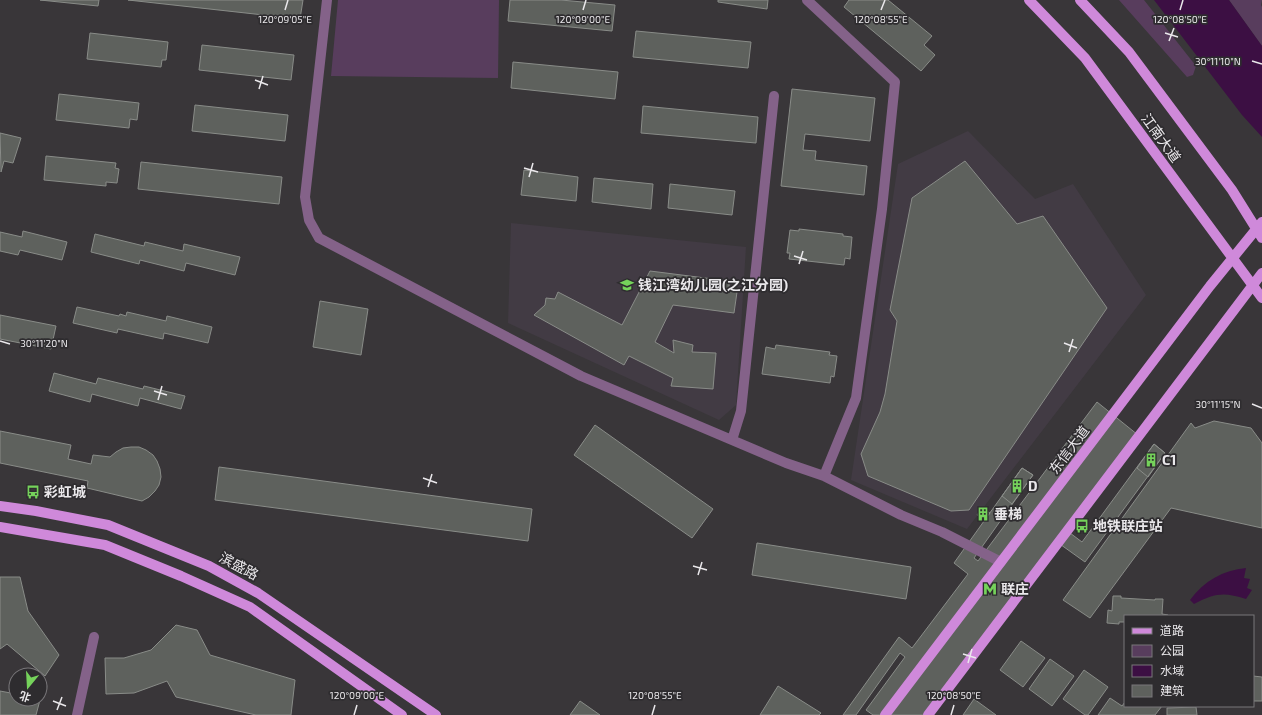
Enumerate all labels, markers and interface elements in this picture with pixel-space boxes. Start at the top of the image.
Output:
text: 120°09'05"E [258,13,312,25]
text: 120°09'00"E [556,13,611,25]
text: 120°08'55"E [854,13,908,25]
text: 120°08'50"E [1153,13,1207,25]
text: 30°11'10"N [1195,55,1241,67]
street label: 江南大道 [1138,110,1185,165]
place label: 钱江湾幼儿园(之江分园) [638,276,788,293]
school or university icon: 钱江湾幼儿园(之江分园) [619,277,635,293]
text: 30°11'20"N [20,337,68,349]
text: 30°11'15"N [1195,398,1241,410]
street label: 东信大道 [1045,422,1092,477]
place label: C1 [1162,451,1176,468]
building icon: C1 [1143,452,1159,468]
place label: D [1028,477,1038,494]
building icon: D [1009,478,1025,494]
place label: 彩虹城 [44,483,86,500]
bus stop icon: 彩虹城 [25,484,41,500]
place label: 垂梯 [994,505,1022,522]
building icon: 垂梯 [975,506,991,522]
place label: 地铁联庄站 [1093,517,1163,534]
bus stop icon: 地铁联庄站 [1074,518,1090,534]
street label: 滨盛路 [217,548,262,583]
place label: 联庄 [1001,580,1029,597]
metro station icon: 联庄 [982,581,998,597]
legend [1124,615,1254,707]
text: 道路 [1160,623,1184,637]
text: 公园 [1160,643,1184,657]
text: 水域 [1160,663,1184,677]
north arrow [8,667,48,707]
text: 建筑 [1160,683,1184,697]
text: 北 [18,689,32,705]
text: 120°09'00"E [330,689,385,701]
text: 120°08'55"E [628,689,682,701]
text: 120°08'50"E [927,689,981,701]

